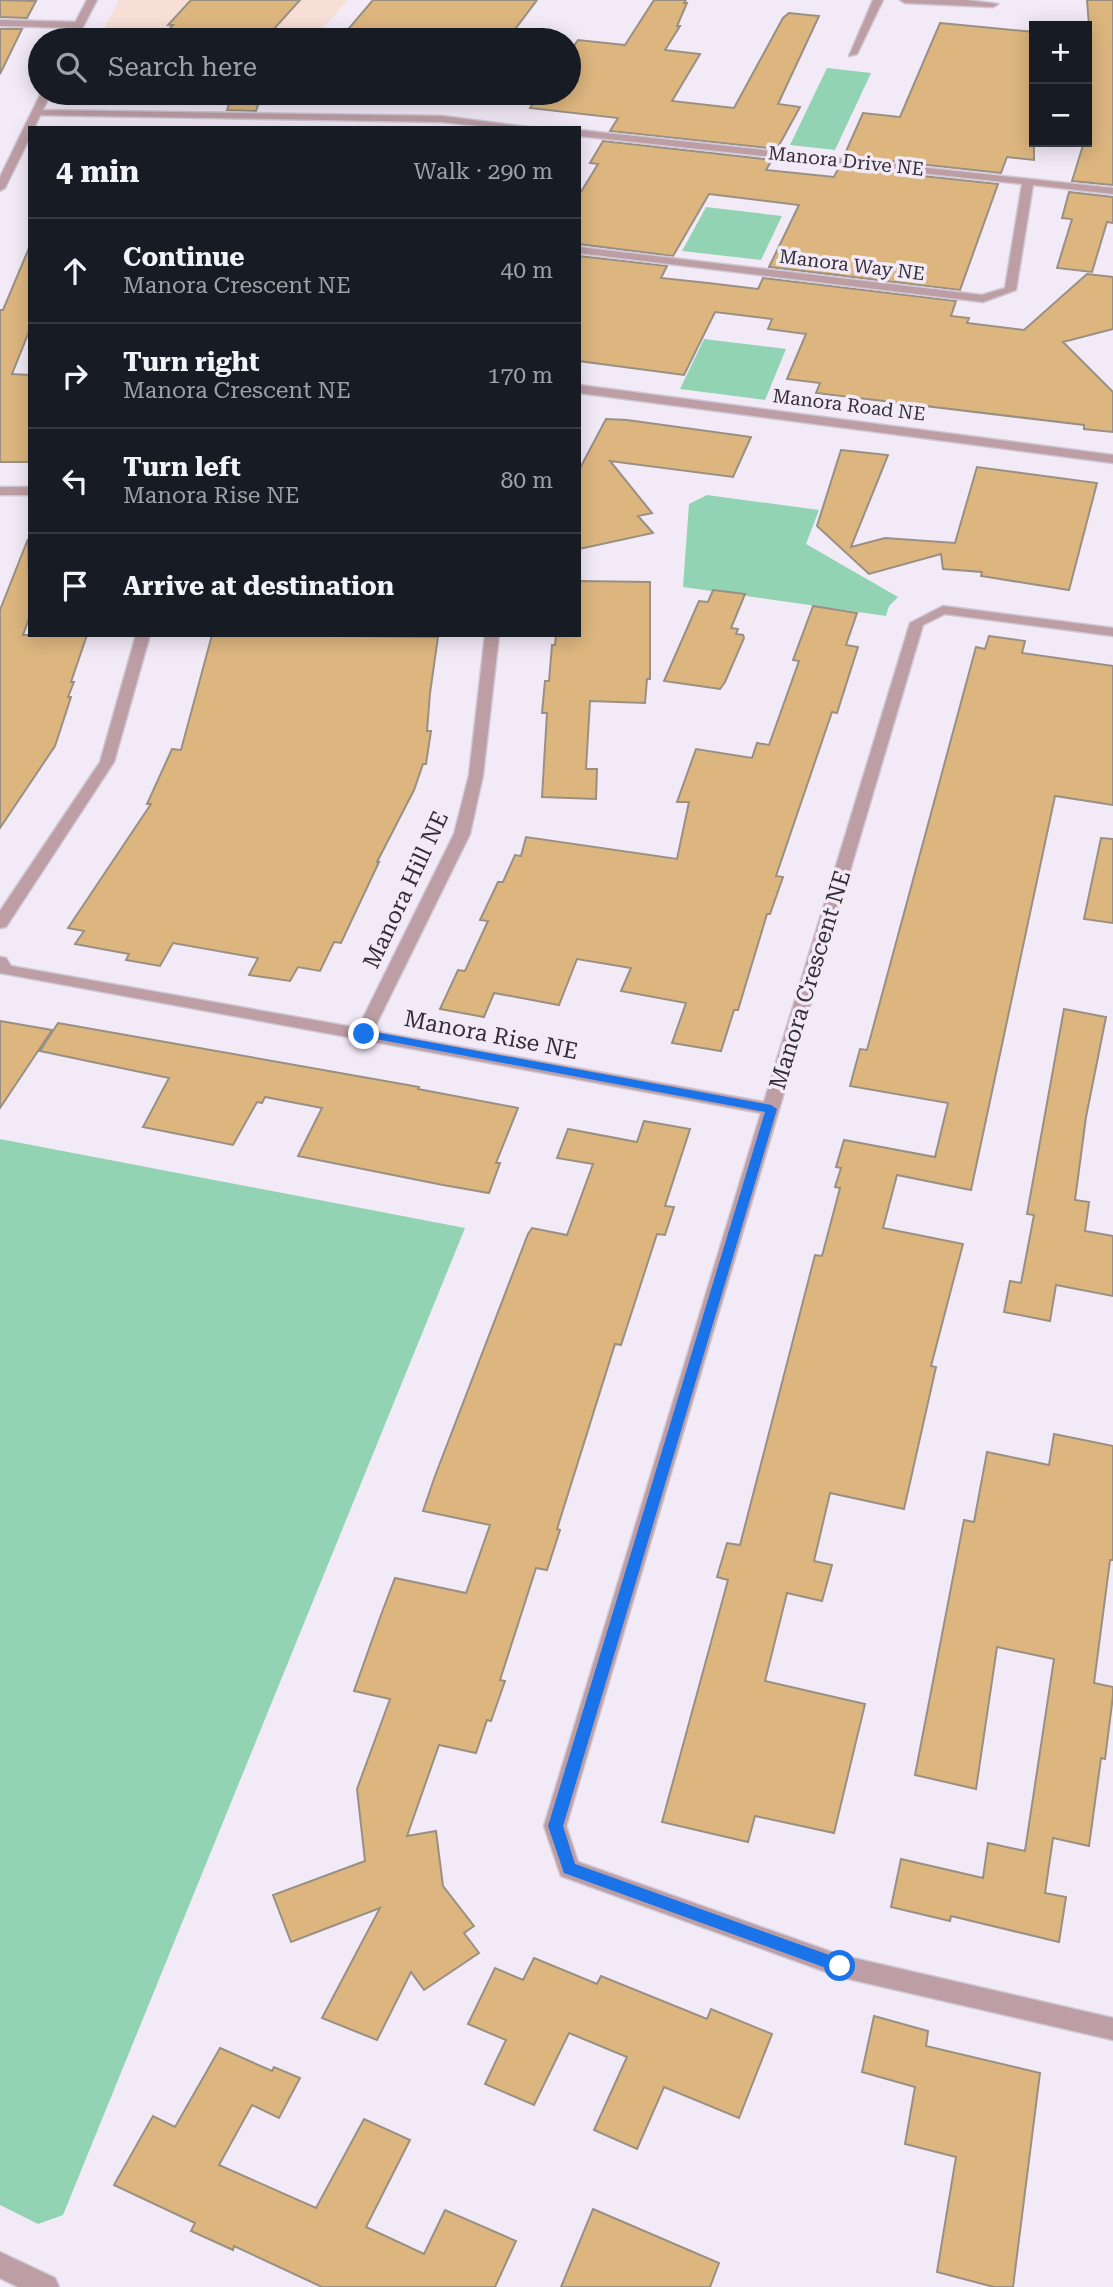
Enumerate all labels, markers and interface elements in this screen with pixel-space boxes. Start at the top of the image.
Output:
map controls [1029,21,1092,147]
button: + [1029,21,1092,84]
search box [28,28,581,105]
icon: search [52,48,90,86]
text: Search here [108,52,257,82]
button: − [1029,84,1092,147]
street label: Manora Drive NE [767,141,925,181]
text: 4 min [56,154,139,189]
text: Walk · 290 m [414,158,553,185]
text: Continue [123,242,245,272]
street label: Manora Way NE [778,245,926,285]
icon: ahead [56,252,94,290]
text: 40 m [500,257,553,284]
text: Manora Crescent NE [123,272,351,299]
text: Turn right [123,347,259,377]
icon: right [56,357,94,395]
text: 170 m [488,362,553,389]
text: Manora Crescent NE [123,377,351,404]
street label: Manora Road NE [771,384,927,426]
text: Turn left [123,452,241,482]
icon: left [56,462,94,500]
text: 80 m [500,467,553,494]
text: Manora Rise NE [123,482,299,509]
icon: arrive [56,567,94,605]
text: Arrive at destination [123,571,394,601]
street label: Manora Hill NE [358,807,454,973]
street label: Manora Crescent NE [764,867,856,1093]
street label: Manora Rise NE [402,1005,580,1065]
route end [348,1018,379,1049]
route start [824,1950,855,1981]

